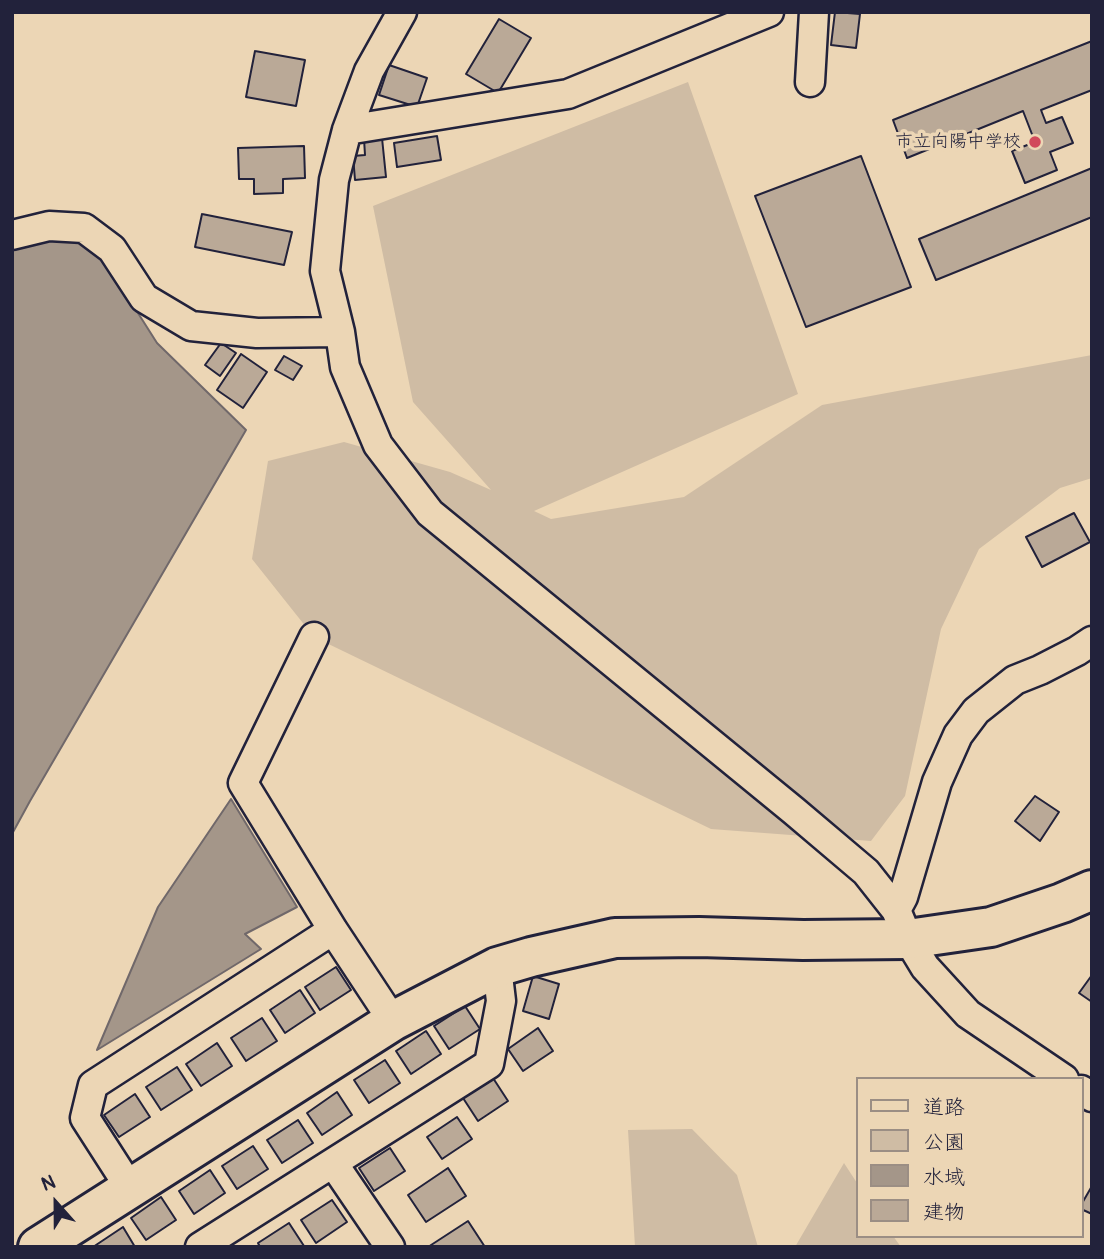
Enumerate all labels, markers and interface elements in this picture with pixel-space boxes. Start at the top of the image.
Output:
place label: 市立向陽中学校 [895,131,1021,153]
marker: 市立向陽中学校 [1027,134,1043,150]
legend [856,1077,1083,1238]
text: 道路 [923,1094,965,1121]
text: 公園 [923,1129,965,1156]
text: 水域 [923,1164,965,1191]
north arrow [21,1168,91,1238]
text: N [38,1170,59,1197]
text: 建物 [923,1199,965,1226]

